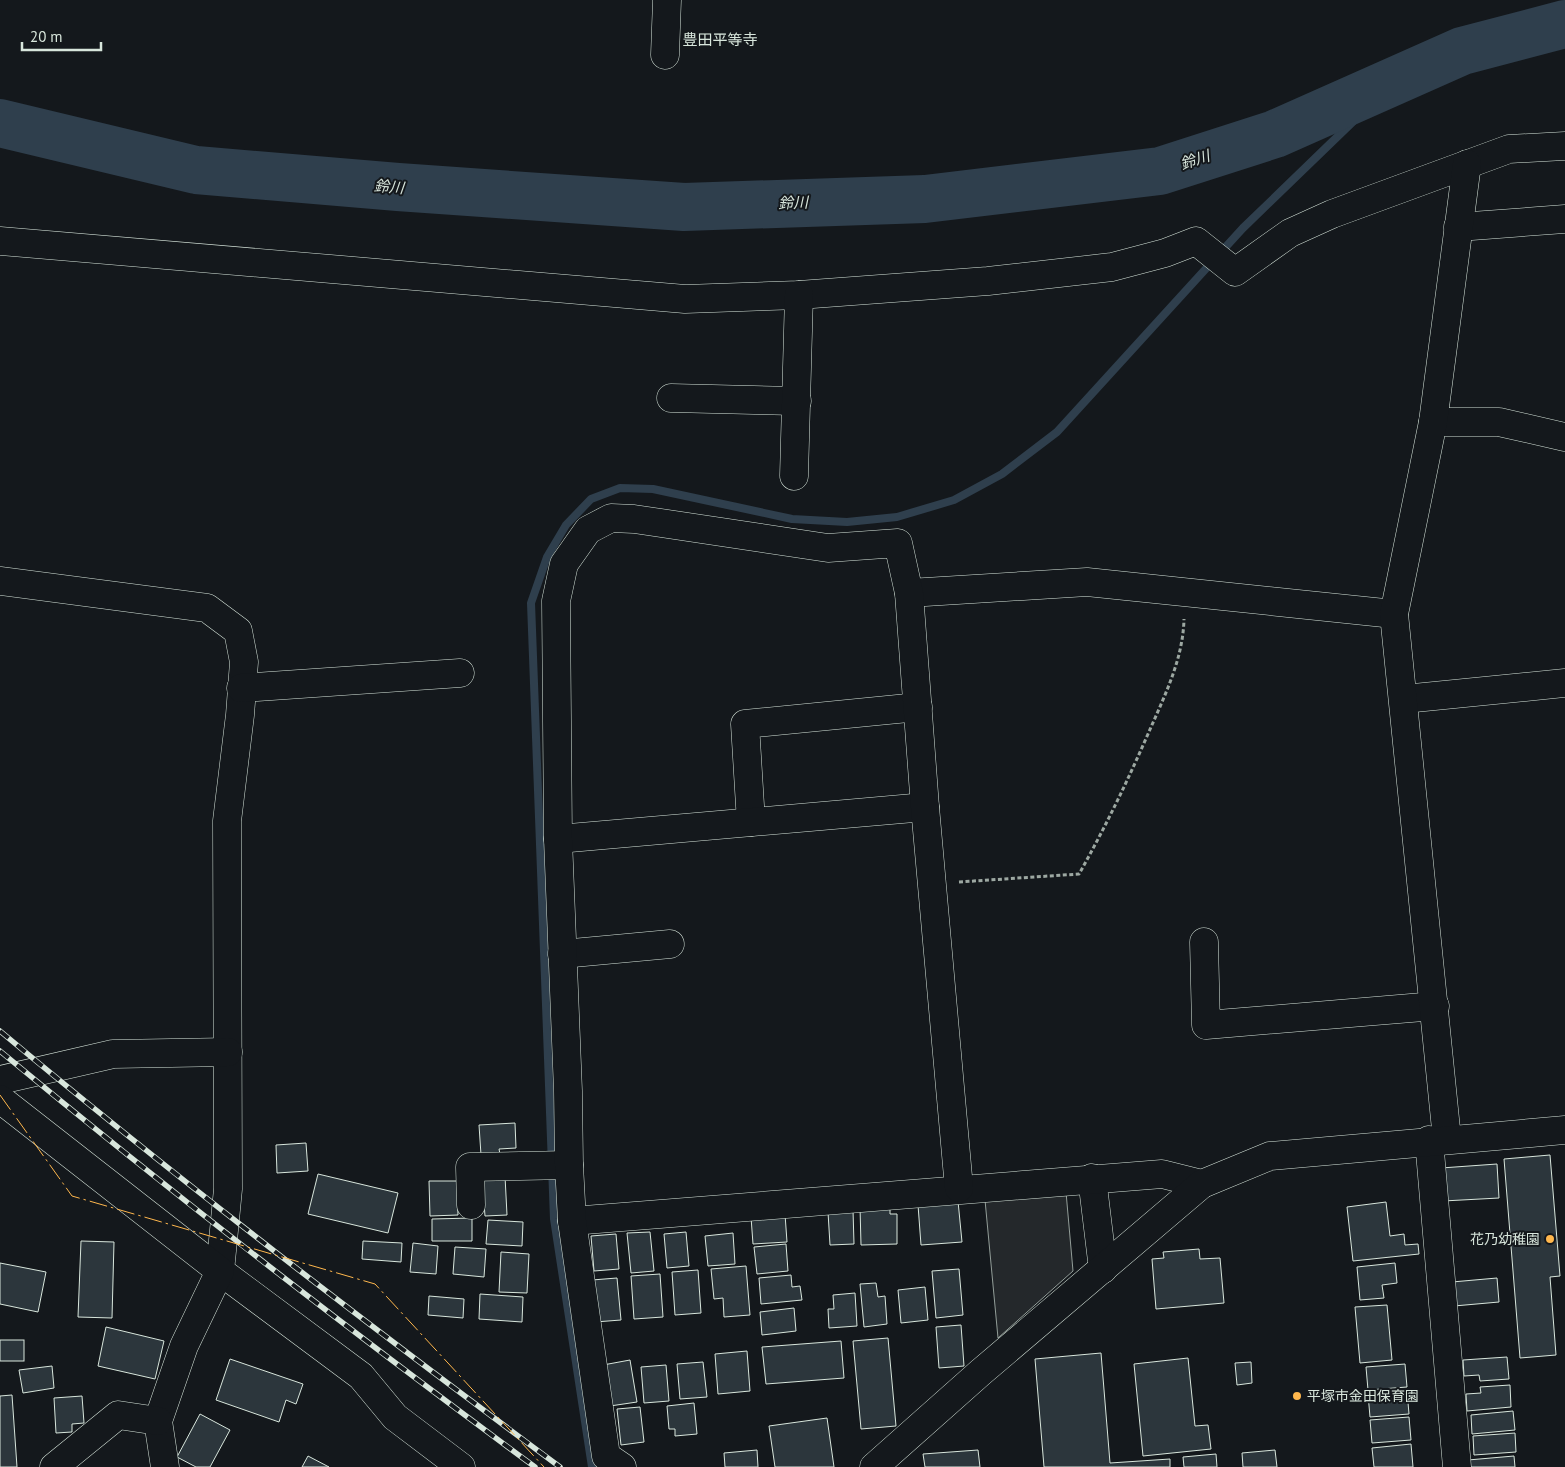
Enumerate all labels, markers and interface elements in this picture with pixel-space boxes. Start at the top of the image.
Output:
scale bar [22,20,101,52]
text: 20 m [30,27,63,46]
district label: 豊田平等寺 [682,30,758,49]
water label: 鈴川 [1178,145,1214,173]
water label: 鈴川 [373,176,407,197]
water label: 鈴川 [778,192,810,213]
place label: 花乃幼稚園 [1470,1230,1540,1248]
marker: 花乃幼稚園 [1544,1233,1556,1245]
place label: 平塚市金田保育園 [1307,1387,1419,1405]
marker: 平塚市金田保育園 [1291,1390,1303,1402]

